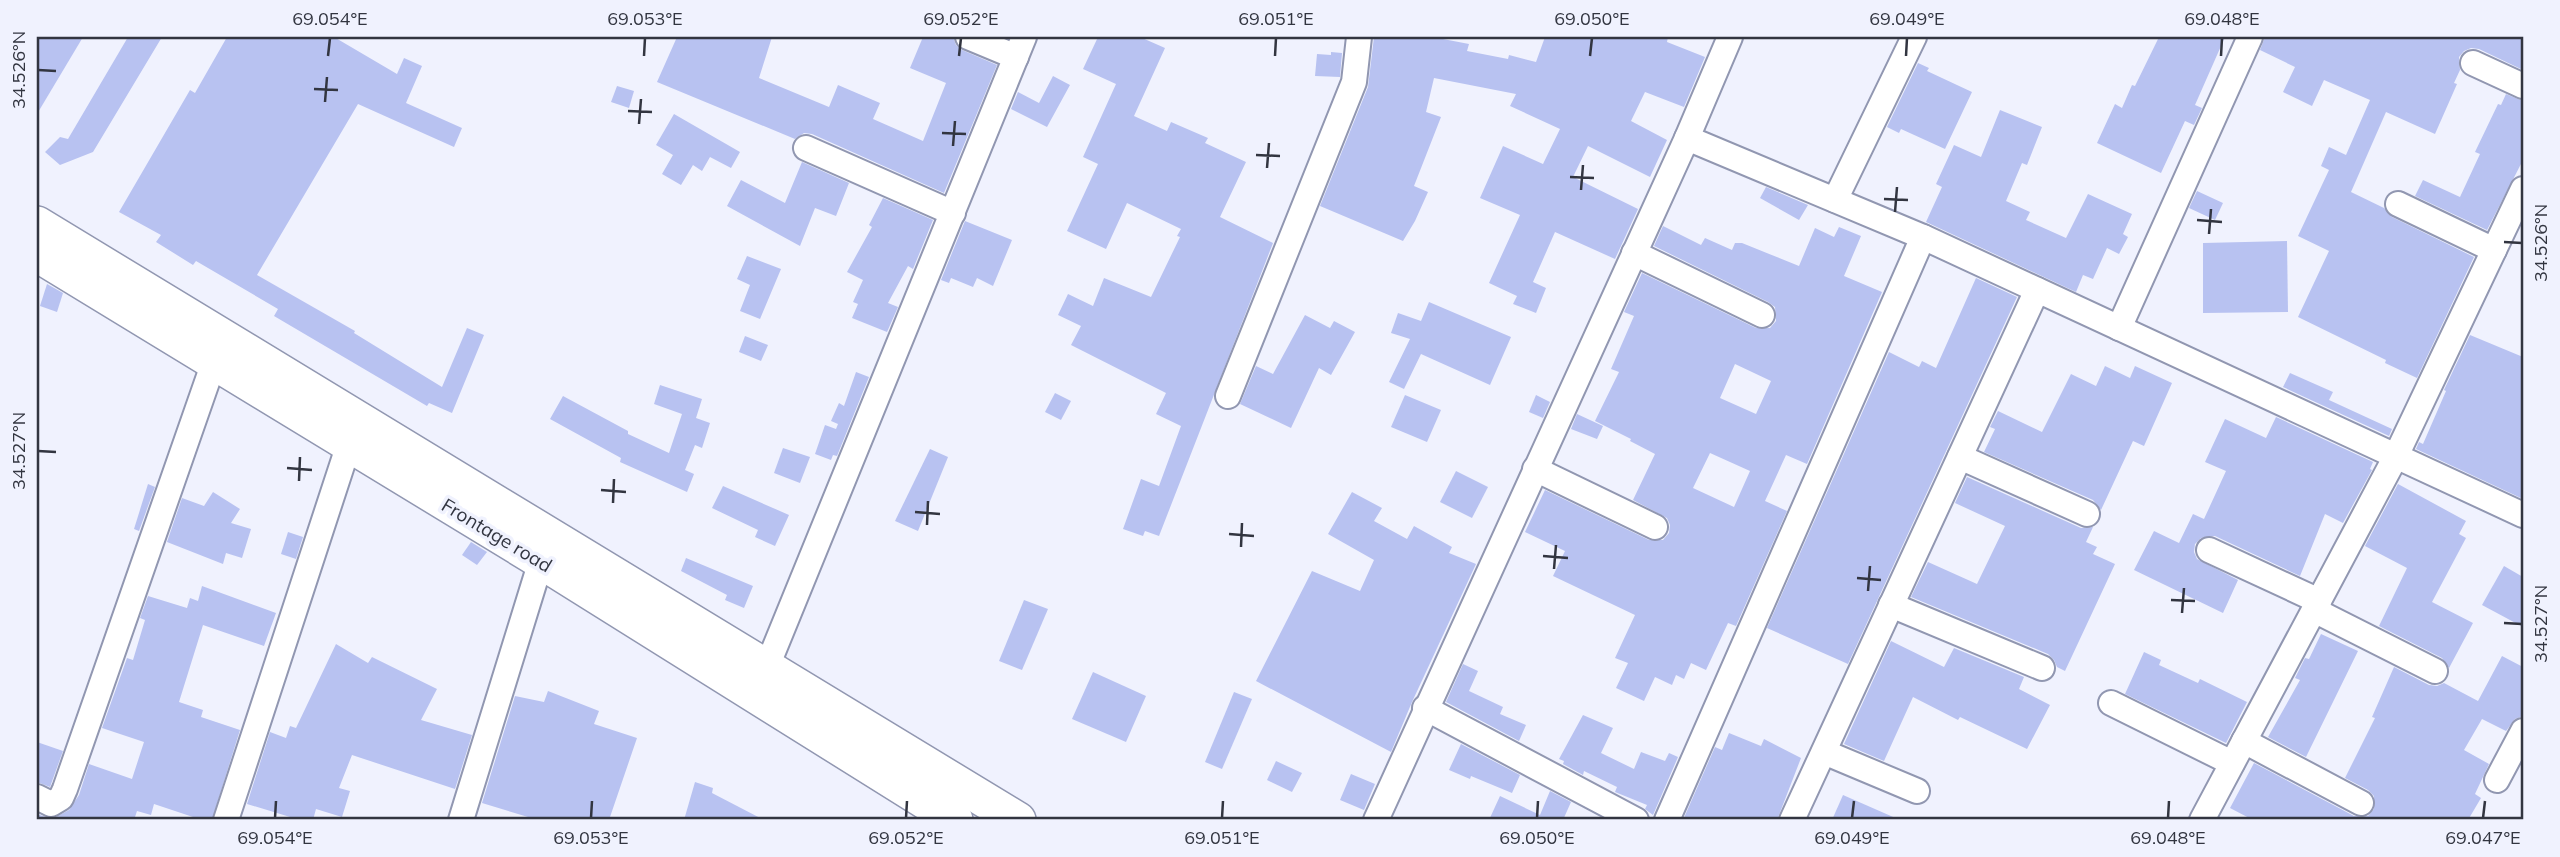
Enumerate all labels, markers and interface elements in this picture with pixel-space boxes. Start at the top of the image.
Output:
text: 69.054°E [292,7,368,30]
text: 69.053°E [607,7,683,30]
text: 69.052°E [923,7,999,30]
text: 69.051°E [1238,7,1314,30]
text: 69.050°E [1554,7,1630,30]
text: 69.049°E [1869,7,1945,30]
text: 69.048°E [2184,7,2260,30]
text: 34.526°N [7,31,30,109]
text: 34.526°N [2529,204,2552,282]
text: 34.527°N [7,412,30,490]
street label: Frontage road [437,493,557,577]
text: 34.527°N [2529,585,2552,663]
text: 69.054°E [237,826,313,849]
text: 69.053°E [553,826,629,849]
text: 69.052°E [868,826,944,849]
text: 69.051°E [1184,826,1260,849]
text: 69.050°E [1499,826,1575,849]
text: 69.049°E [1814,826,1890,849]
text: 69.048°E [2130,826,2206,849]
text: 69.047°E [2445,826,2521,849]

